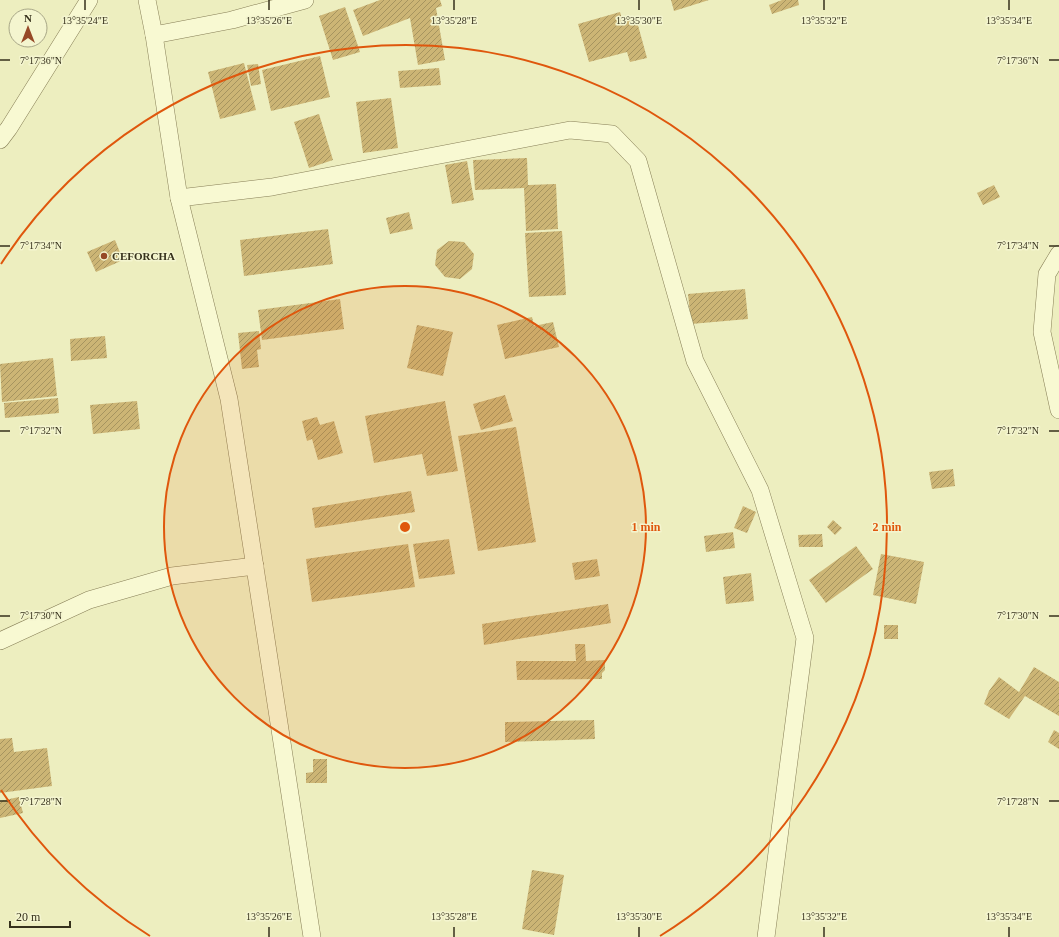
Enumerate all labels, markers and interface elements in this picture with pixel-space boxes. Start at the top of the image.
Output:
north arrow [8,8,48,48]
text: N [24,12,32,24]
text: 13°35'24"E [62,15,108,26]
text: 13°35'26"E [246,15,292,26]
text: 13°35'28"E [431,15,477,26]
text: 13°35'30"E [616,15,662,26]
text: 13°35'32"E [801,15,847,26]
text: 13°35'34"E [986,15,1032,26]
text: 7°17'36"N [20,55,62,66]
text: 7°17'36"N [997,55,1039,66]
text: 7°17'34"N [20,240,62,251]
text: 7°17'34"N [997,240,1039,251]
place label: CEFORCHA [112,250,175,262]
marker: CEFORCHA [99,251,109,261]
text: 7°17'32"N [20,425,62,436]
text: 7°17'32"N [997,425,1039,436]
centre of rings [398,520,412,534]
text: 1 min [631,520,661,534]
text: 2 min [872,520,902,534]
text: 7°17'30"N [20,610,62,621]
text: 7°17'30"N [997,610,1039,621]
text: 7°17'28"N [20,796,62,807]
text: 7°17'28"N [997,796,1039,807]
scale bar [10,903,70,929]
text: 20 m [16,910,41,924]
text: 13°35'26"E [246,911,292,922]
text: 13°35'28"E [431,911,477,922]
text: 13°35'30"E [616,911,662,922]
text: 13°35'32"E [801,911,847,922]
text: 13°35'34"E [986,911,1032,922]

